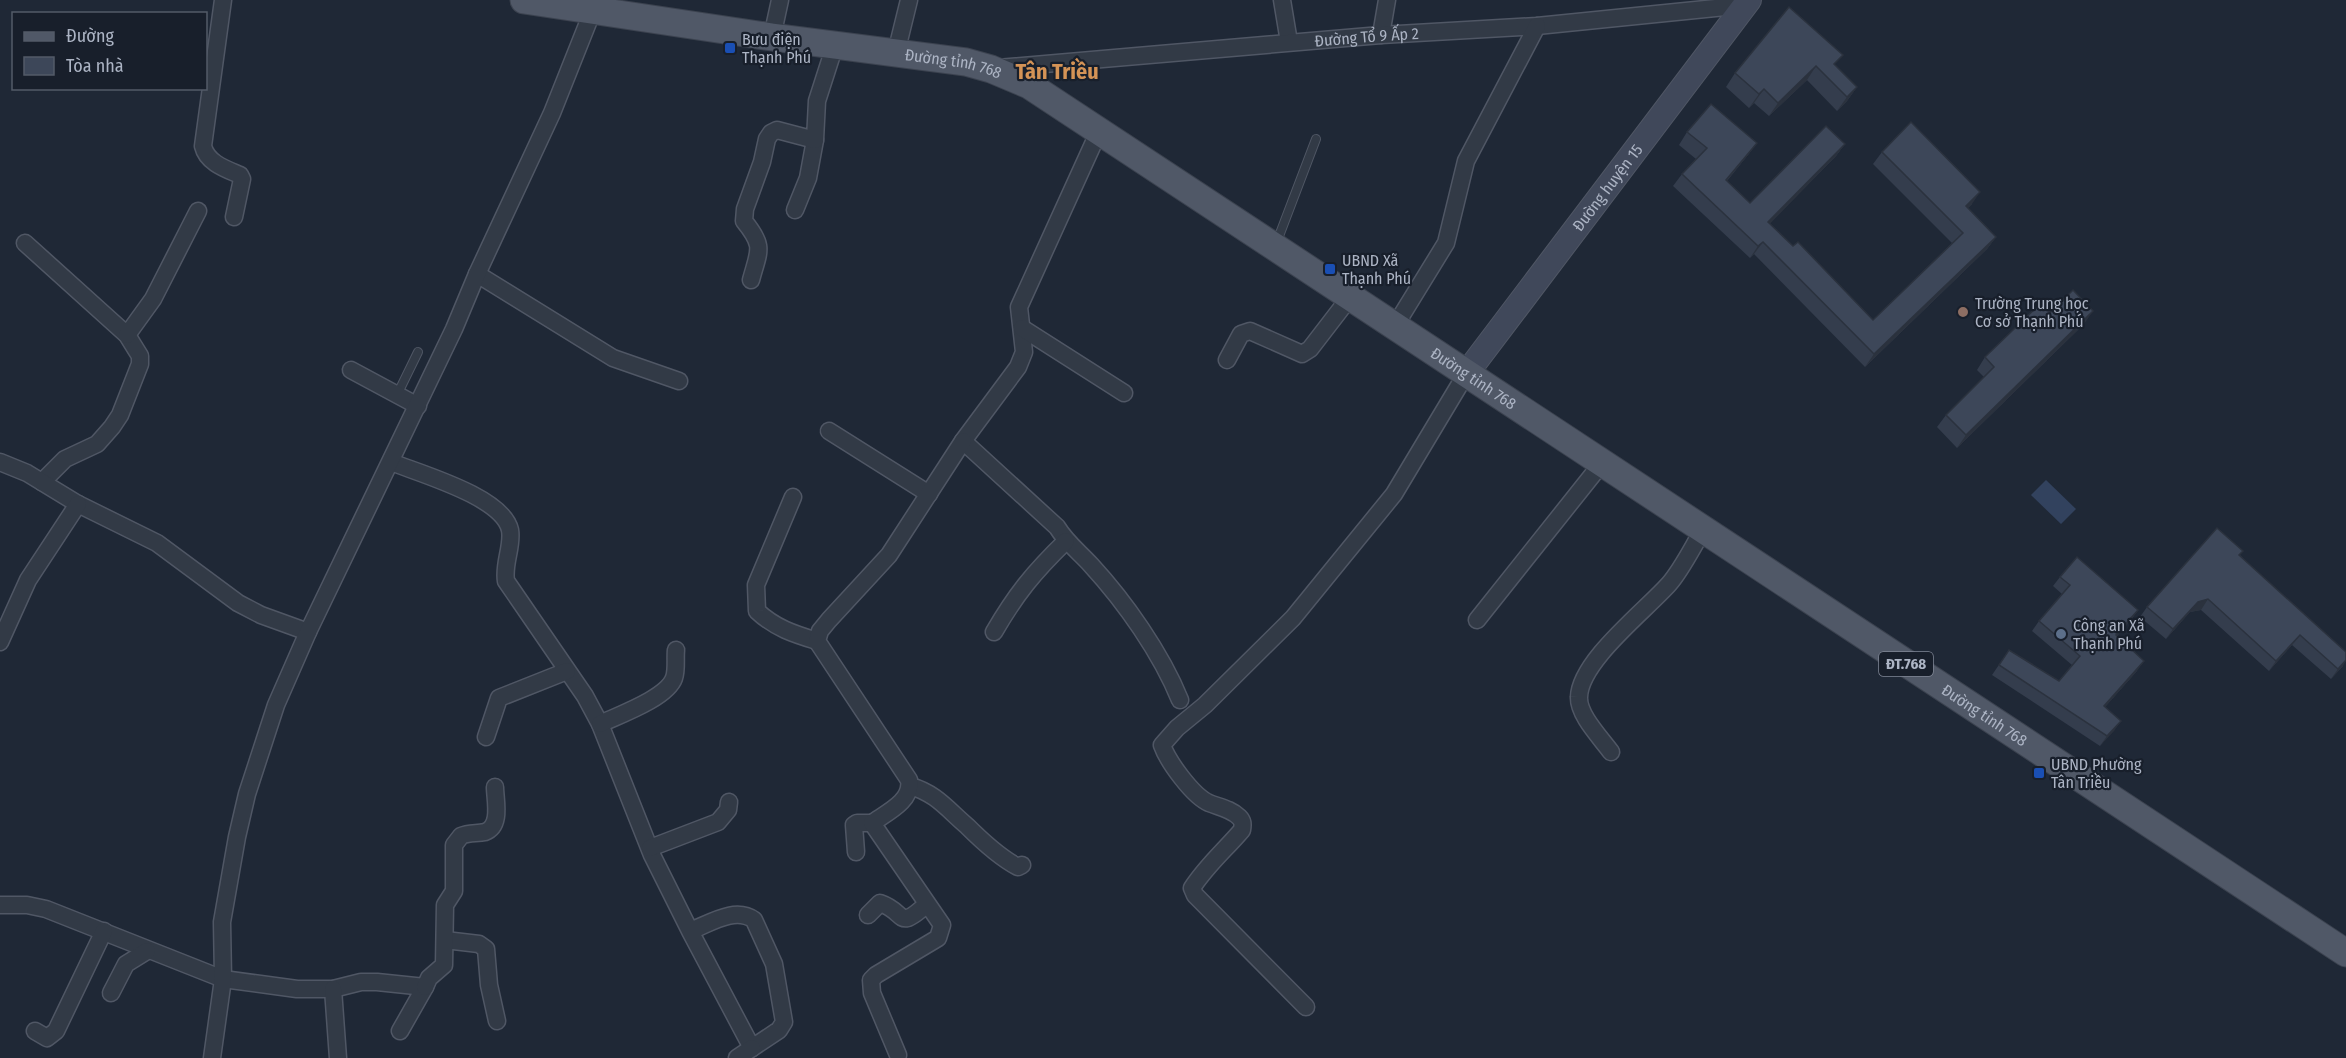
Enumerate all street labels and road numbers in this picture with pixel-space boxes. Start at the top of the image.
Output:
street label: Đường Tổ 9 Ấp 2 [1314,23,1419,51]
street label: Đường tỉnh 768 [904,45,1005,82]
street label: Đường huyện 15 [1569,140,1647,235]
street label: Đường tỉnh 768 [1427,343,1520,413]
road number: ĐT.768 [1879,652,1933,676]
street label: Đường tỉnh 768 [1938,680,2031,750]

